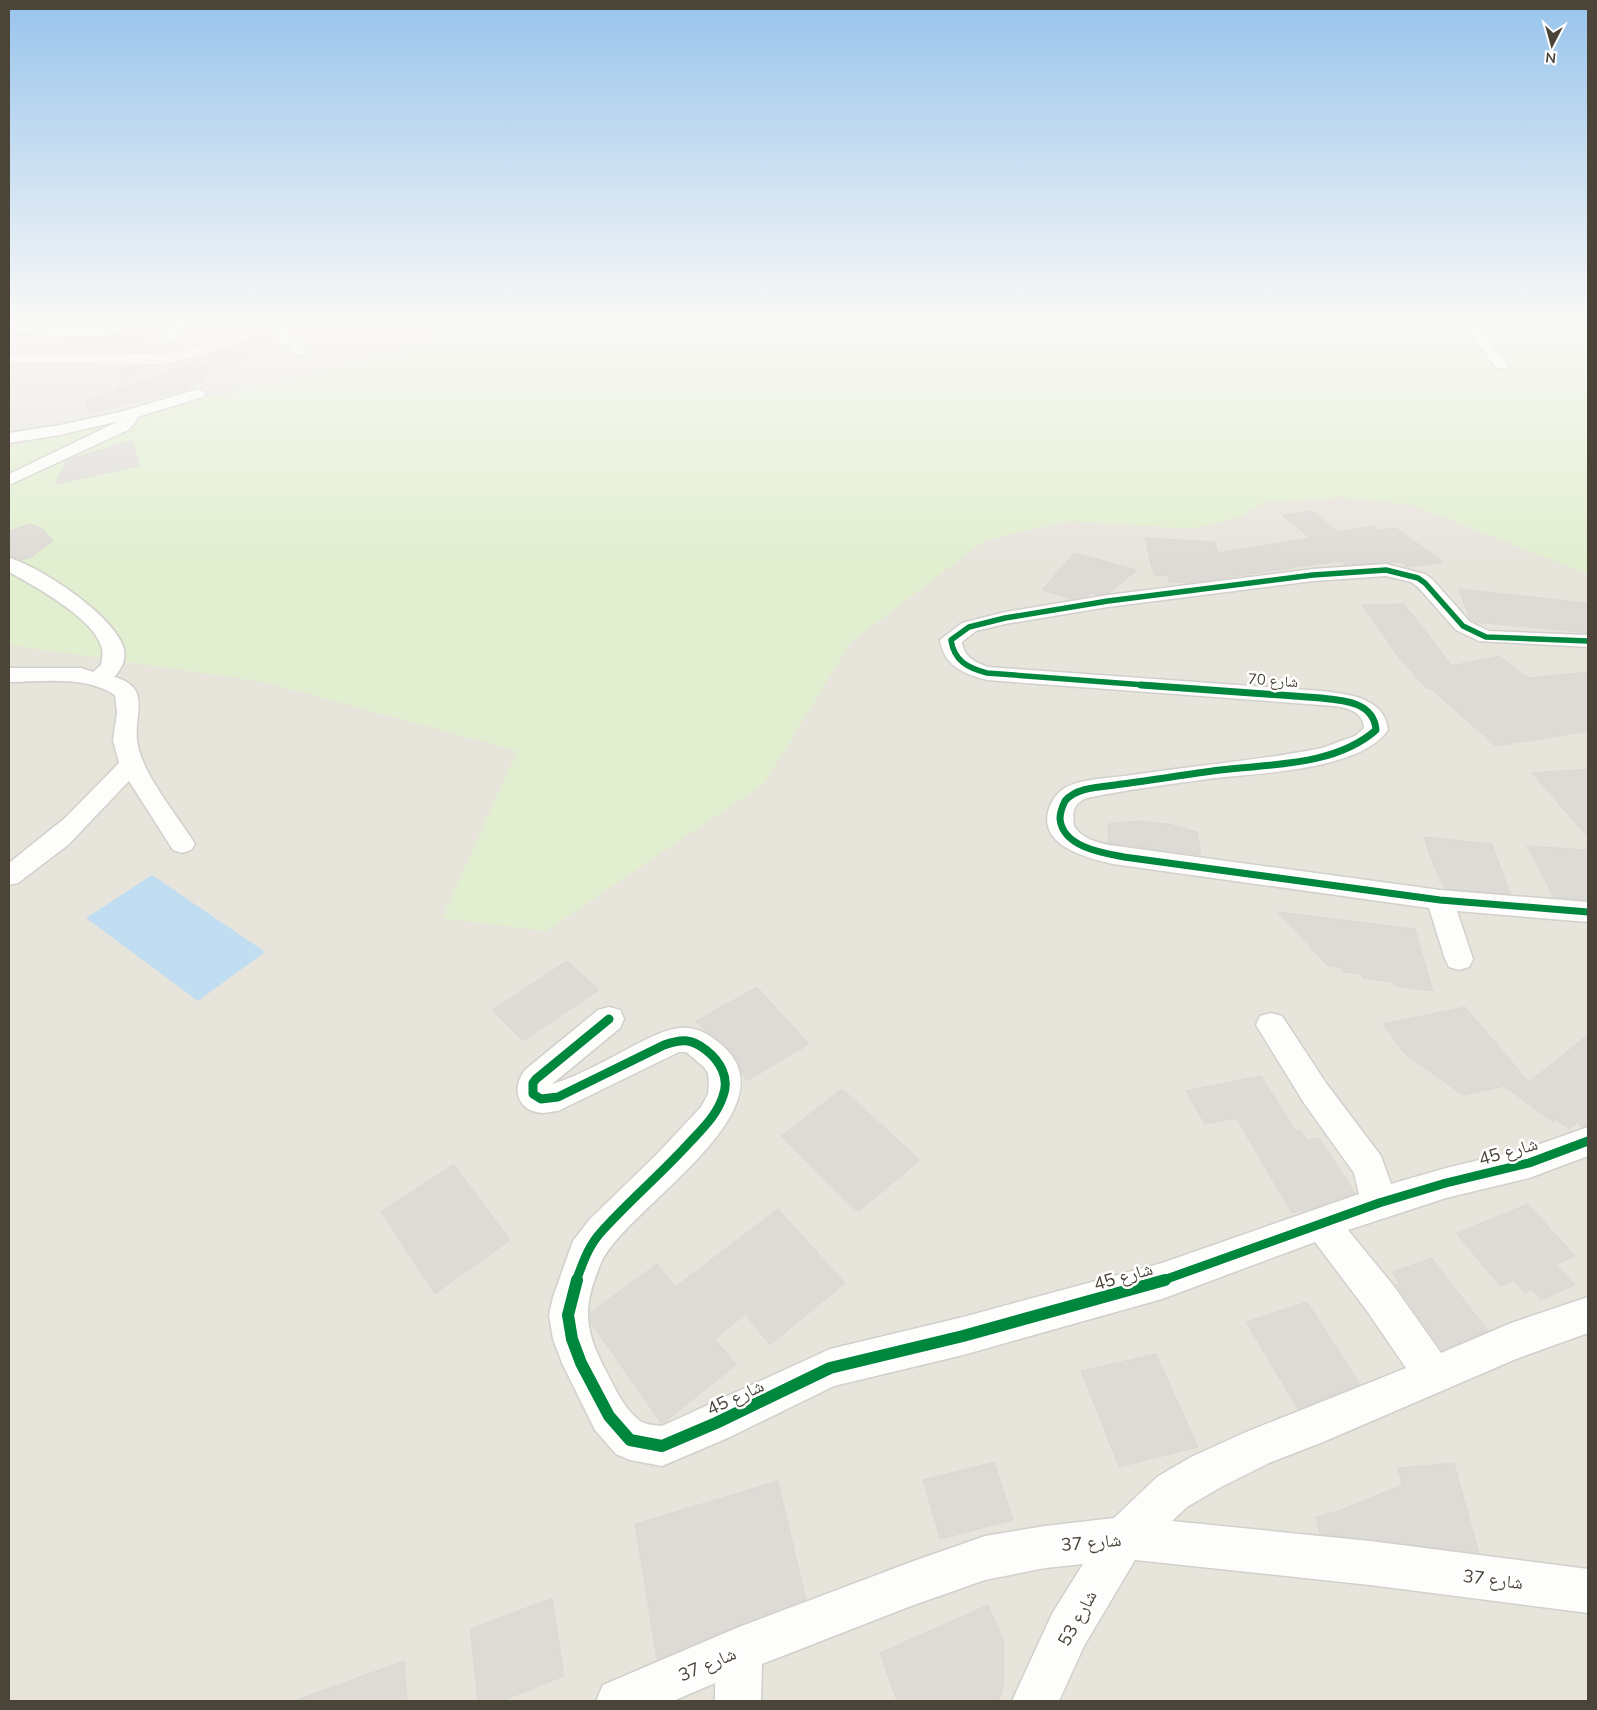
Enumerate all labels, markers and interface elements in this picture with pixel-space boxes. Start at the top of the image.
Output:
north arrow [1527,20,1577,70]
text: N [1544,48,1557,67]
street label: شارع 70 [1247,669,1299,692]
street label: شارع 45 [1476,1132,1540,1170]
street label: شارع 45 [1091,1257,1155,1295]
street label: شارع 45 [703,1374,767,1420]
street label: شارع 37 [1060,1528,1122,1556]
street label: شارع 37 [1462,1564,1524,1594]
street label: شارع 53 [1052,1586,1102,1650]
street label: شارع 37 [675,1642,739,1686]

